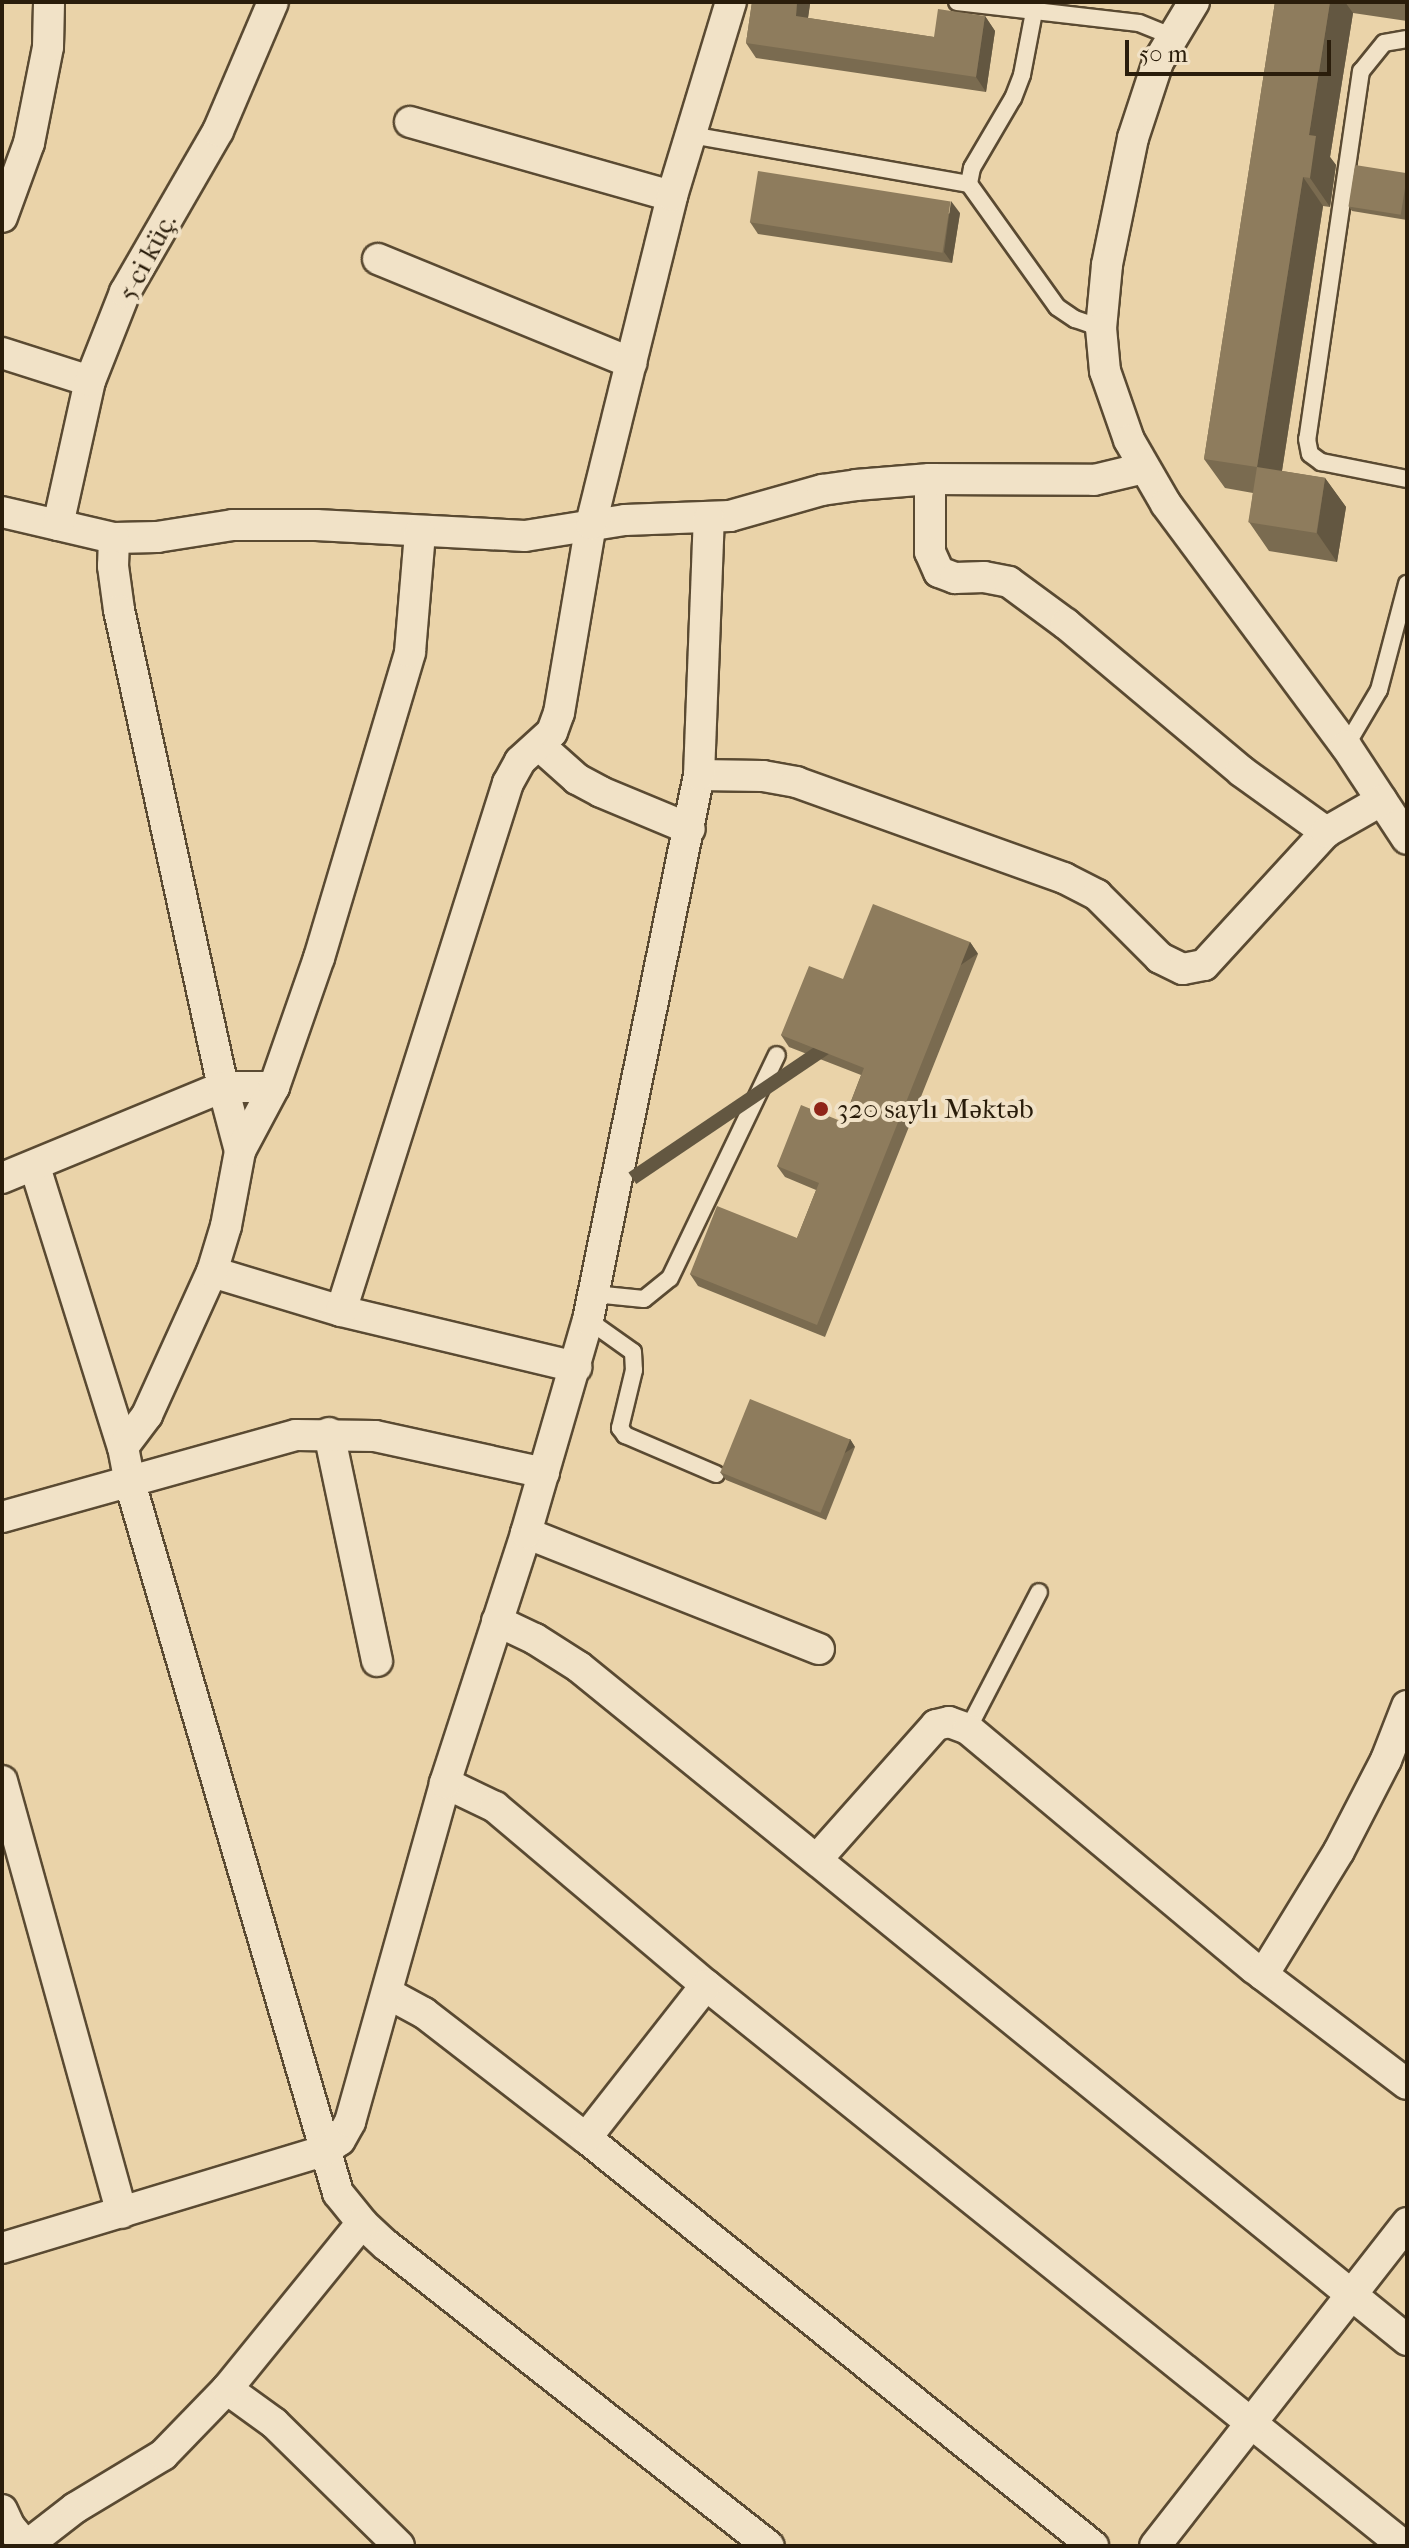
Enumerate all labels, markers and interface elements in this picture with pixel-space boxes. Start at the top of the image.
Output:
scale bar [1129,24,1335,74]
text: 50 m [1139,40,1188,68]
street label: 5-ci küç. [110,208,184,306]
place label: 320 saylı Məktəb [837,1092,1034,1126]
marker: 320 saylı Məktəb [812,1100,830,1118]

